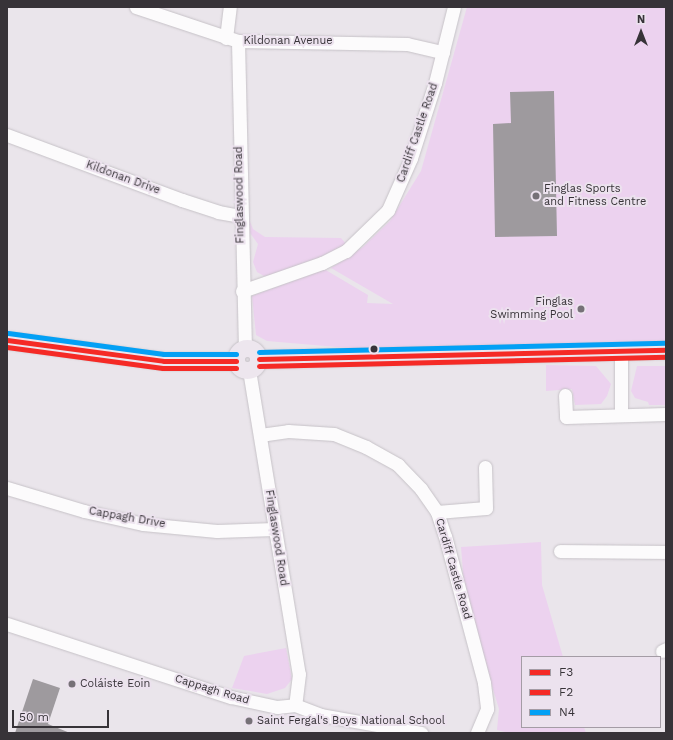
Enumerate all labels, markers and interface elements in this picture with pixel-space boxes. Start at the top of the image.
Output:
north arrow [621,12,661,52]
text: N [637,13,645,26]
street label: Kildonan Avenue [243,34,333,48]
street label: Cardiff Castle Road [395,81,441,185]
street label: Finglaswood Road [233,146,247,244]
street label: Kildonan Drive [84,158,162,198]
place label: Finglas Sports and Fitness Centre [544,183,646,209]
marker: Finglas Sports and Fitness Centre [531,191,541,201]
place label: Finglas Swimming Pool [490,296,573,322]
marker: Finglas Swimming Pool [576,304,586,314]
unlabelled marker [369,344,379,354]
street label: Finglaswood Road [262,489,290,587]
street label: Cappagh Drive [88,505,166,531]
street label: Cardiff Castle Road [432,517,474,621]
legend [521,656,661,728]
text: F3 [559,665,573,679]
street label: Cappagh Road [173,672,251,708]
place label: Coláiste Eoin [80,677,150,691]
marker: Coláiste Eoin [67,679,77,689]
text: F2 [559,685,573,699]
scale bar [14,702,111,728]
text: N4 [559,705,575,719]
text: 50 m [19,710,49,724]
place label: Saint Fergal's Boys National School [257,714,446,728]
marker: Saint Fergal's Boys National School [244,716,254,726]

